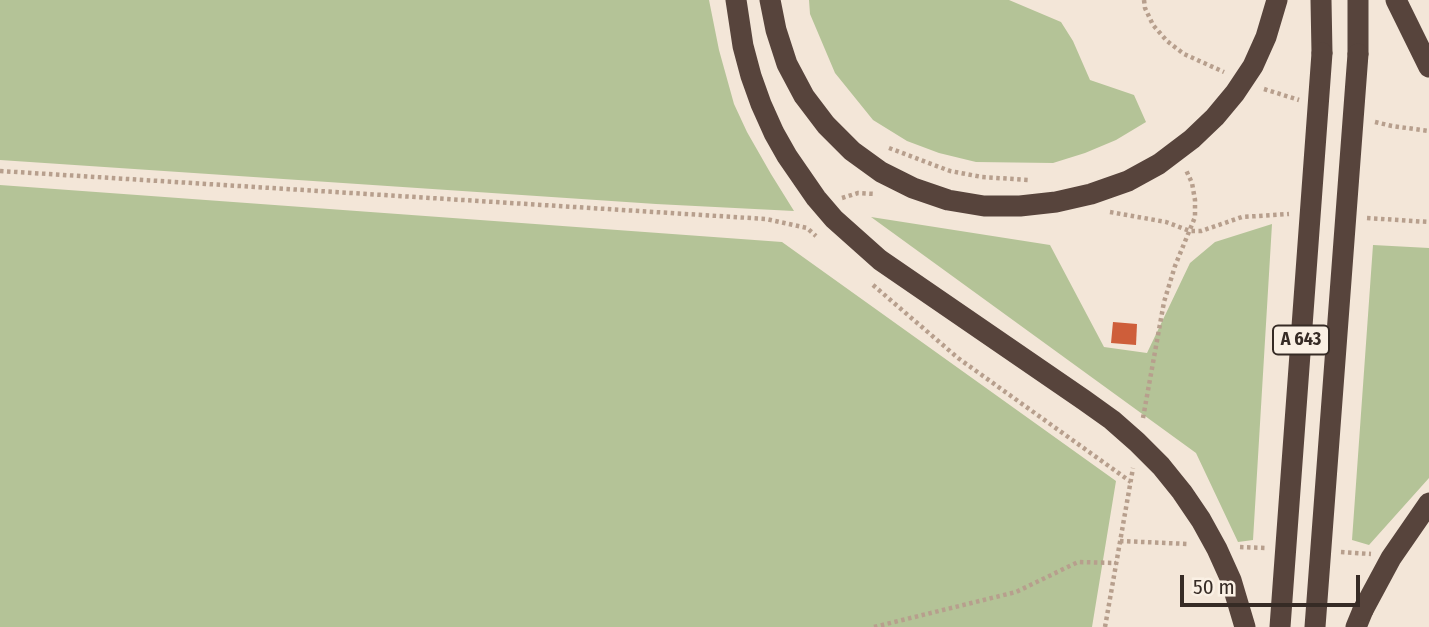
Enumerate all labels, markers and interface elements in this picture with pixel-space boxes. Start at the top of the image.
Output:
road number: A 643 [1273,326,1329,354]
scale bar [1184,560,1364,604]
text: 50 m [1193,574,1235,600]

